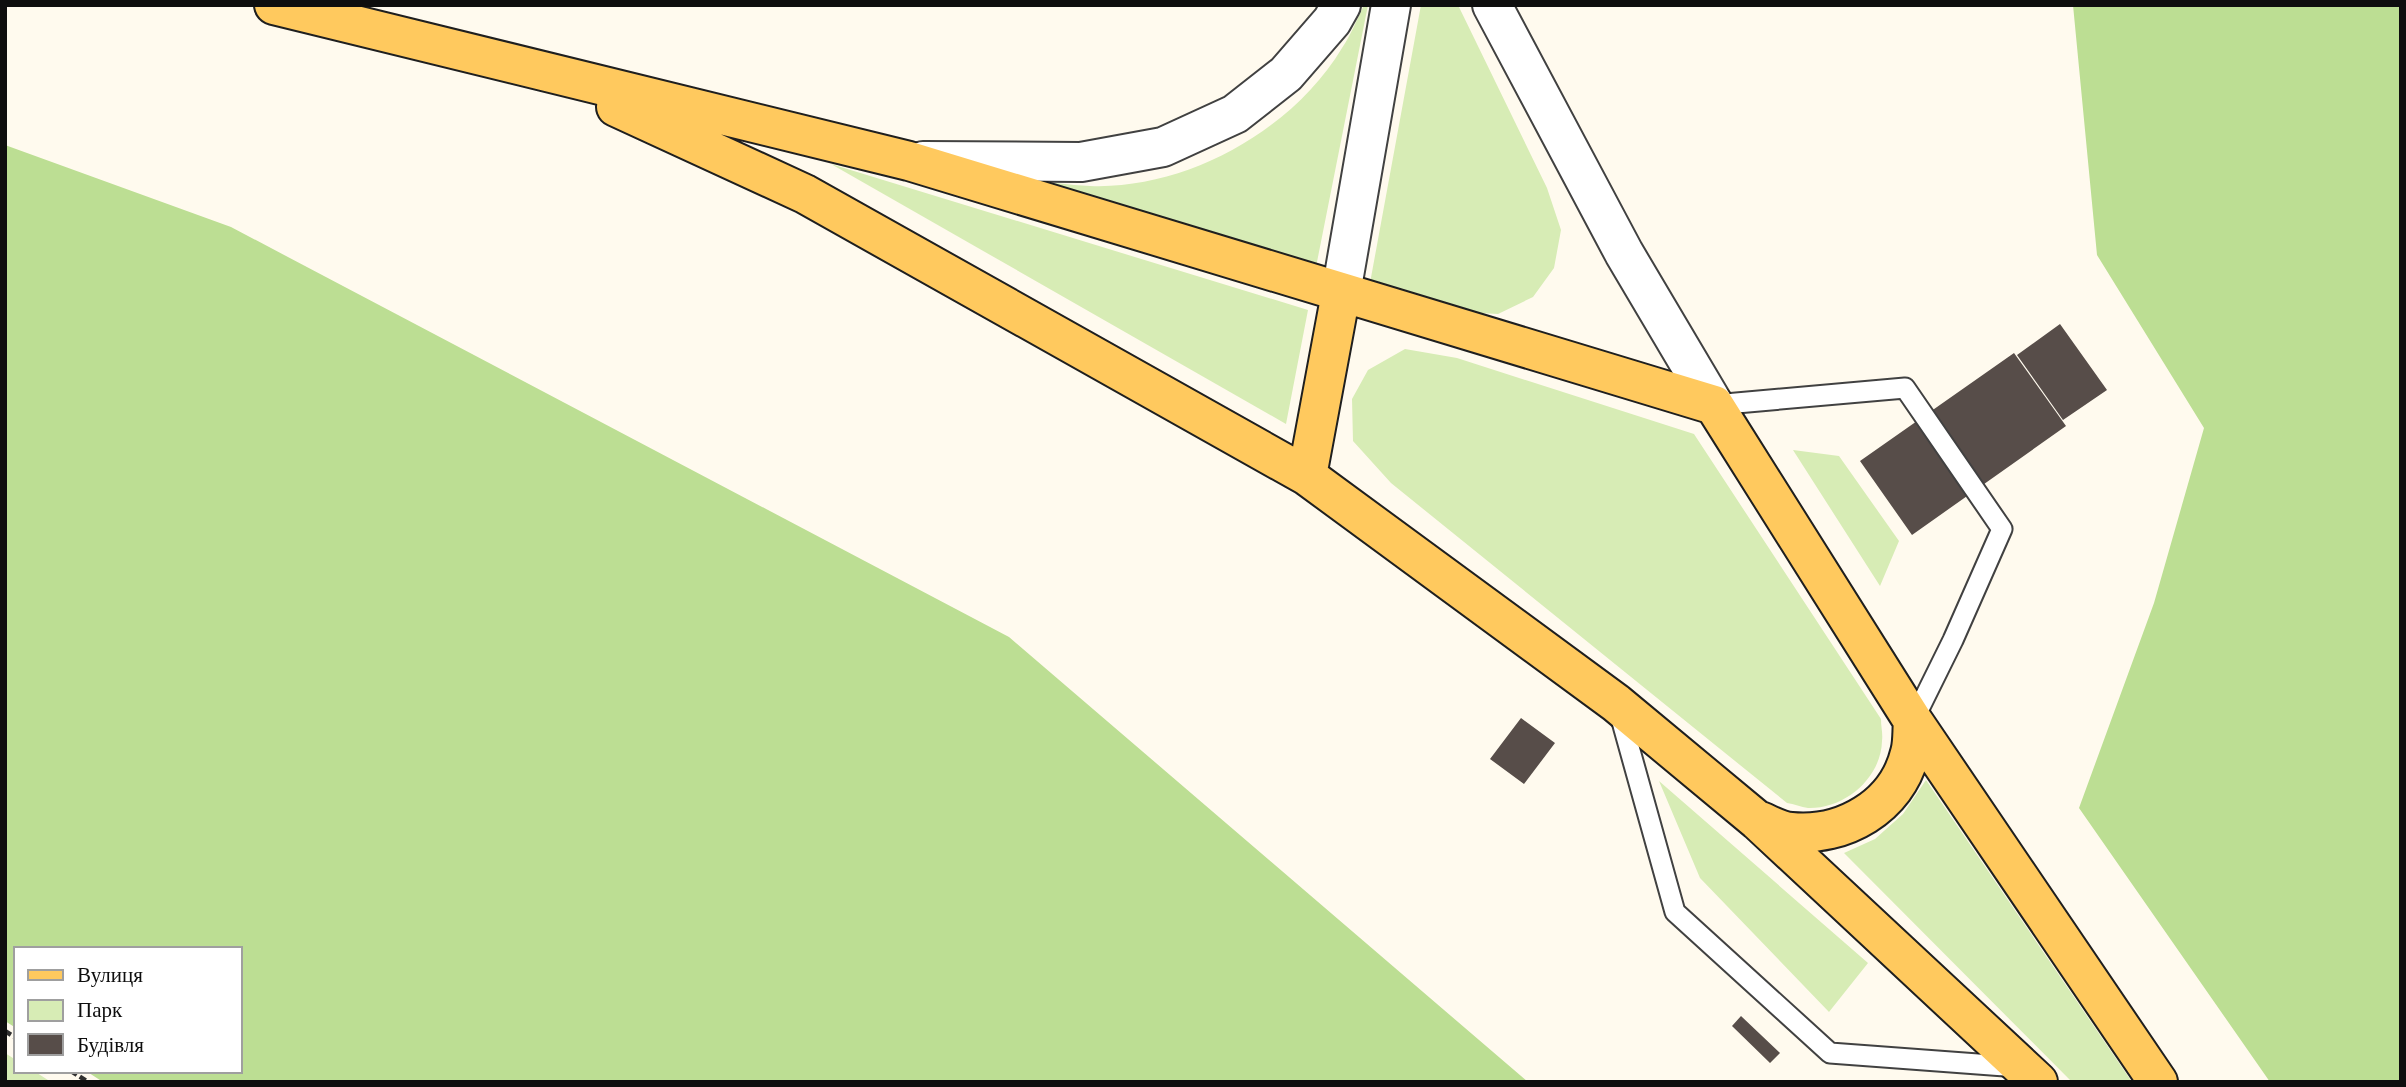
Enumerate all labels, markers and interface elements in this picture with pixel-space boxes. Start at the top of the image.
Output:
legend [14,947,242,1073]
text: Вулиця [77,962,143,988]
text: Парк [77,997,123,1023]
text: Будівля [77,1032,144,1058]

